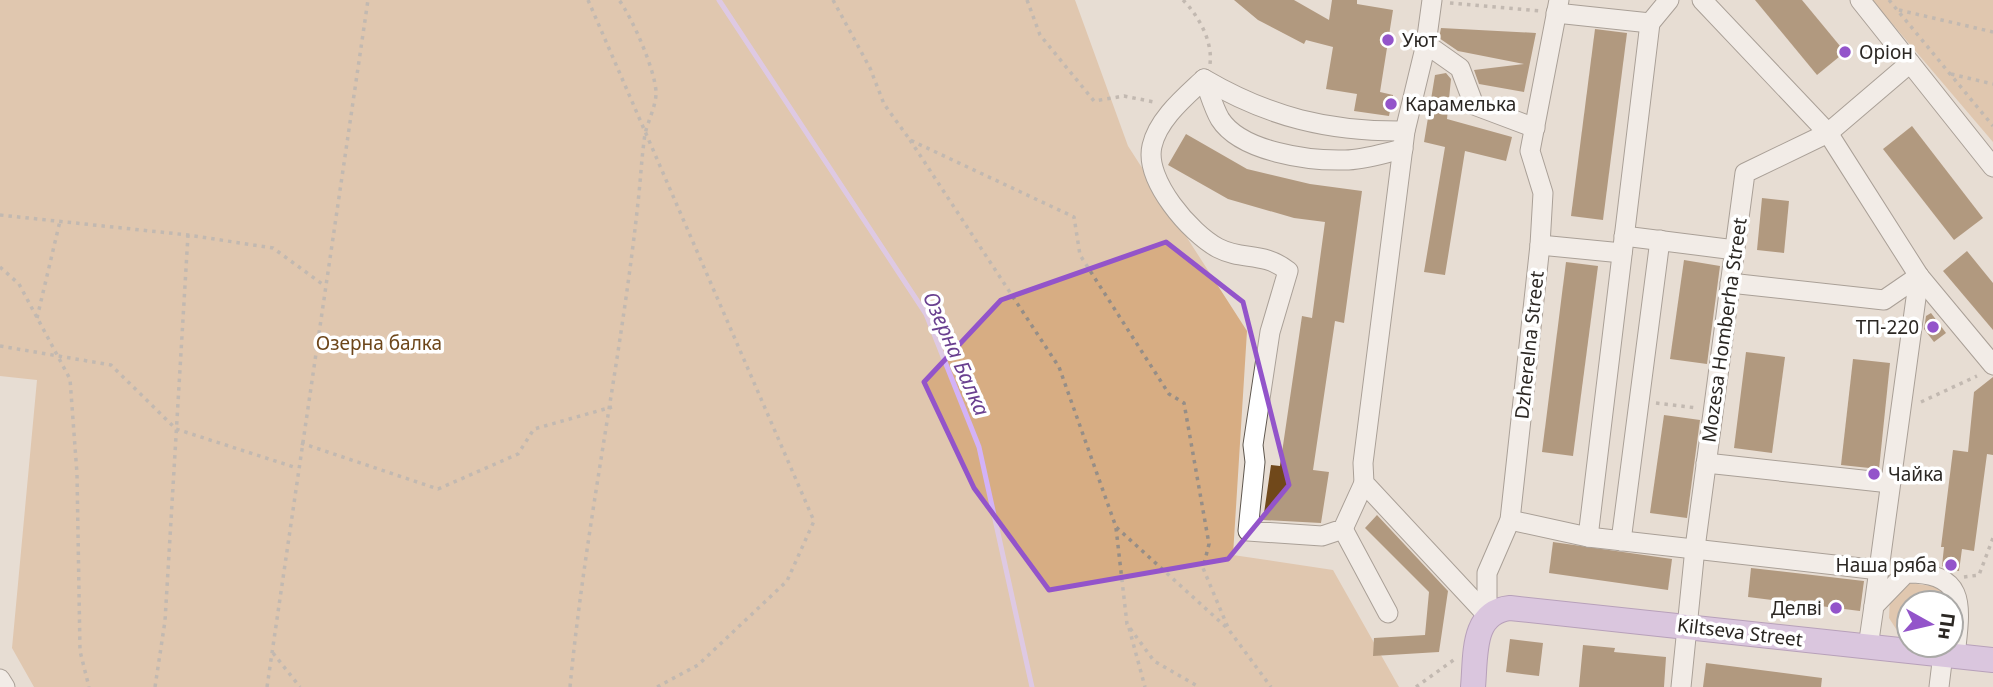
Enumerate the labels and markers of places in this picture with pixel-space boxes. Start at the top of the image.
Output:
place label: Уют [1402,27,1438,53]
marker: Уют [1380,32,1396,48]
place label: Оріон [1859,39,1913,65]
marker: Оріон [1837,44,1853,60]
place label: Карамелька [1405,91,1516,117]
marker: Карамелька [1383,96,1399,112]
place label: ТП-220 [1856,314,1919,340]
marker: ТП-220 [1925,319,1941,335]
place label: Чайка [1888,461,1943,487]
marker: Чайка [1866,466,1882,482]
place label: Наша ряба [1836,552,1937,578]
marker: Наша ряба [1943,557,1959,573]
place label: Делві [1771,595,1822,621]
marker: Делві [1828,600,1844,616]

